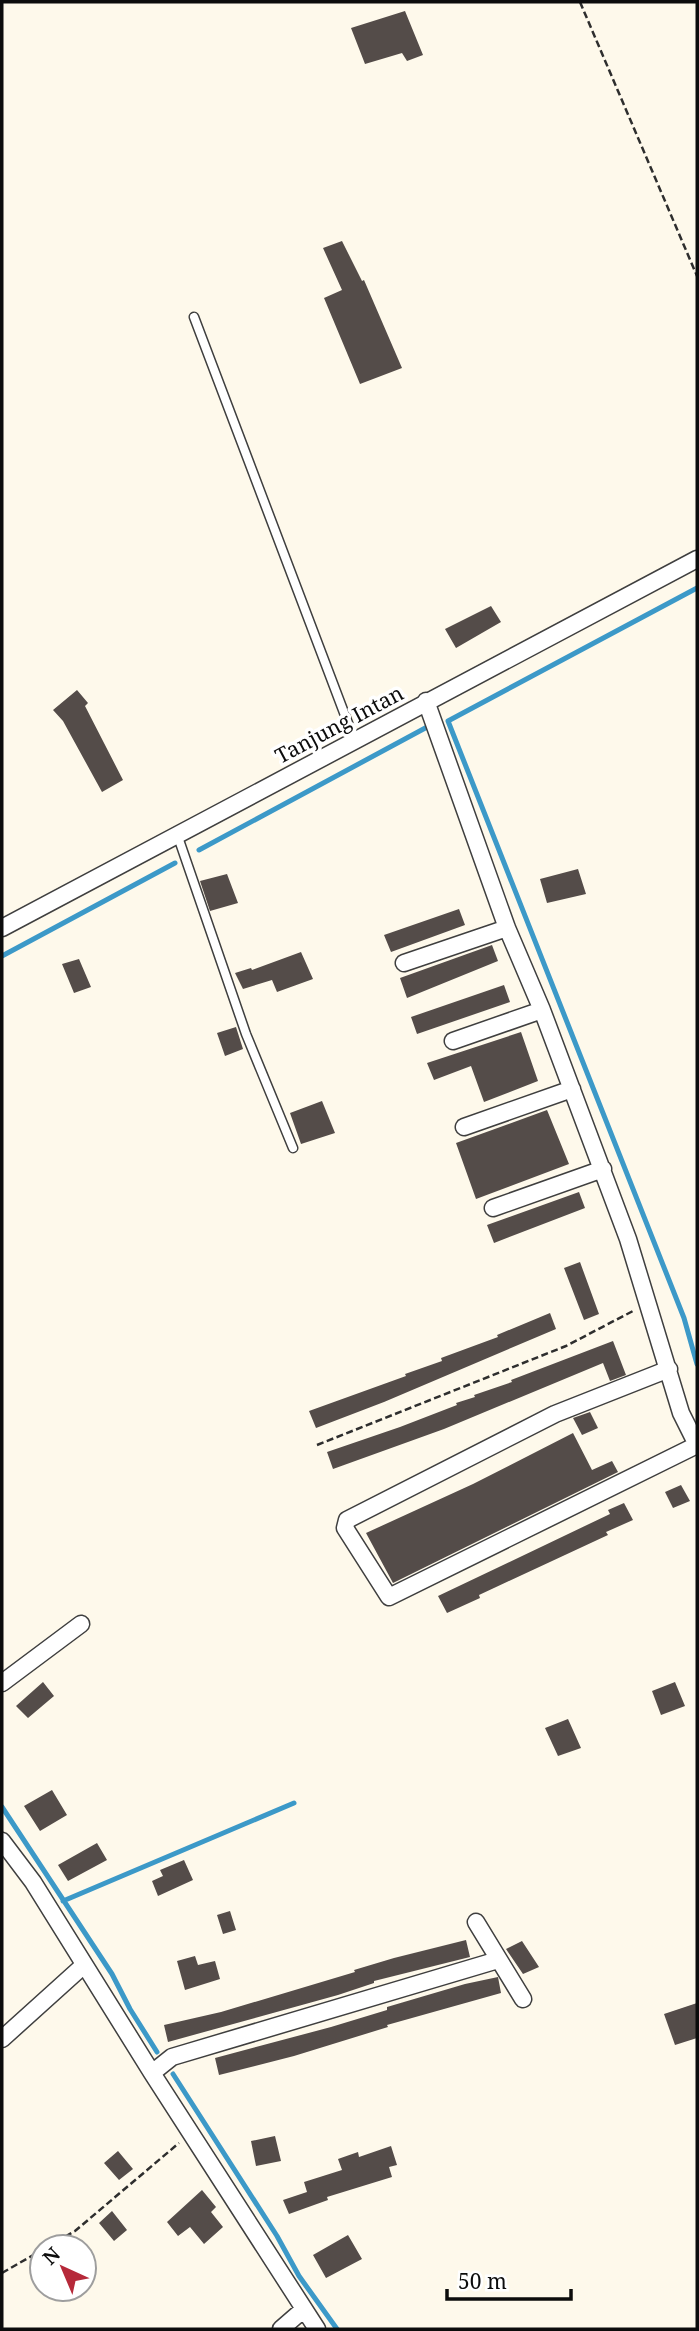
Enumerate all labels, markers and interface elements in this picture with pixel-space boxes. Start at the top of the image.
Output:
street label: Tanjung Intan [270,678,408,770]
north arrow [28,2233,98,2303]
text: N [37,2241,66,2270]
scale bar [447,2258,571,2302]
text: 50 m [458,2267,507,2295]

